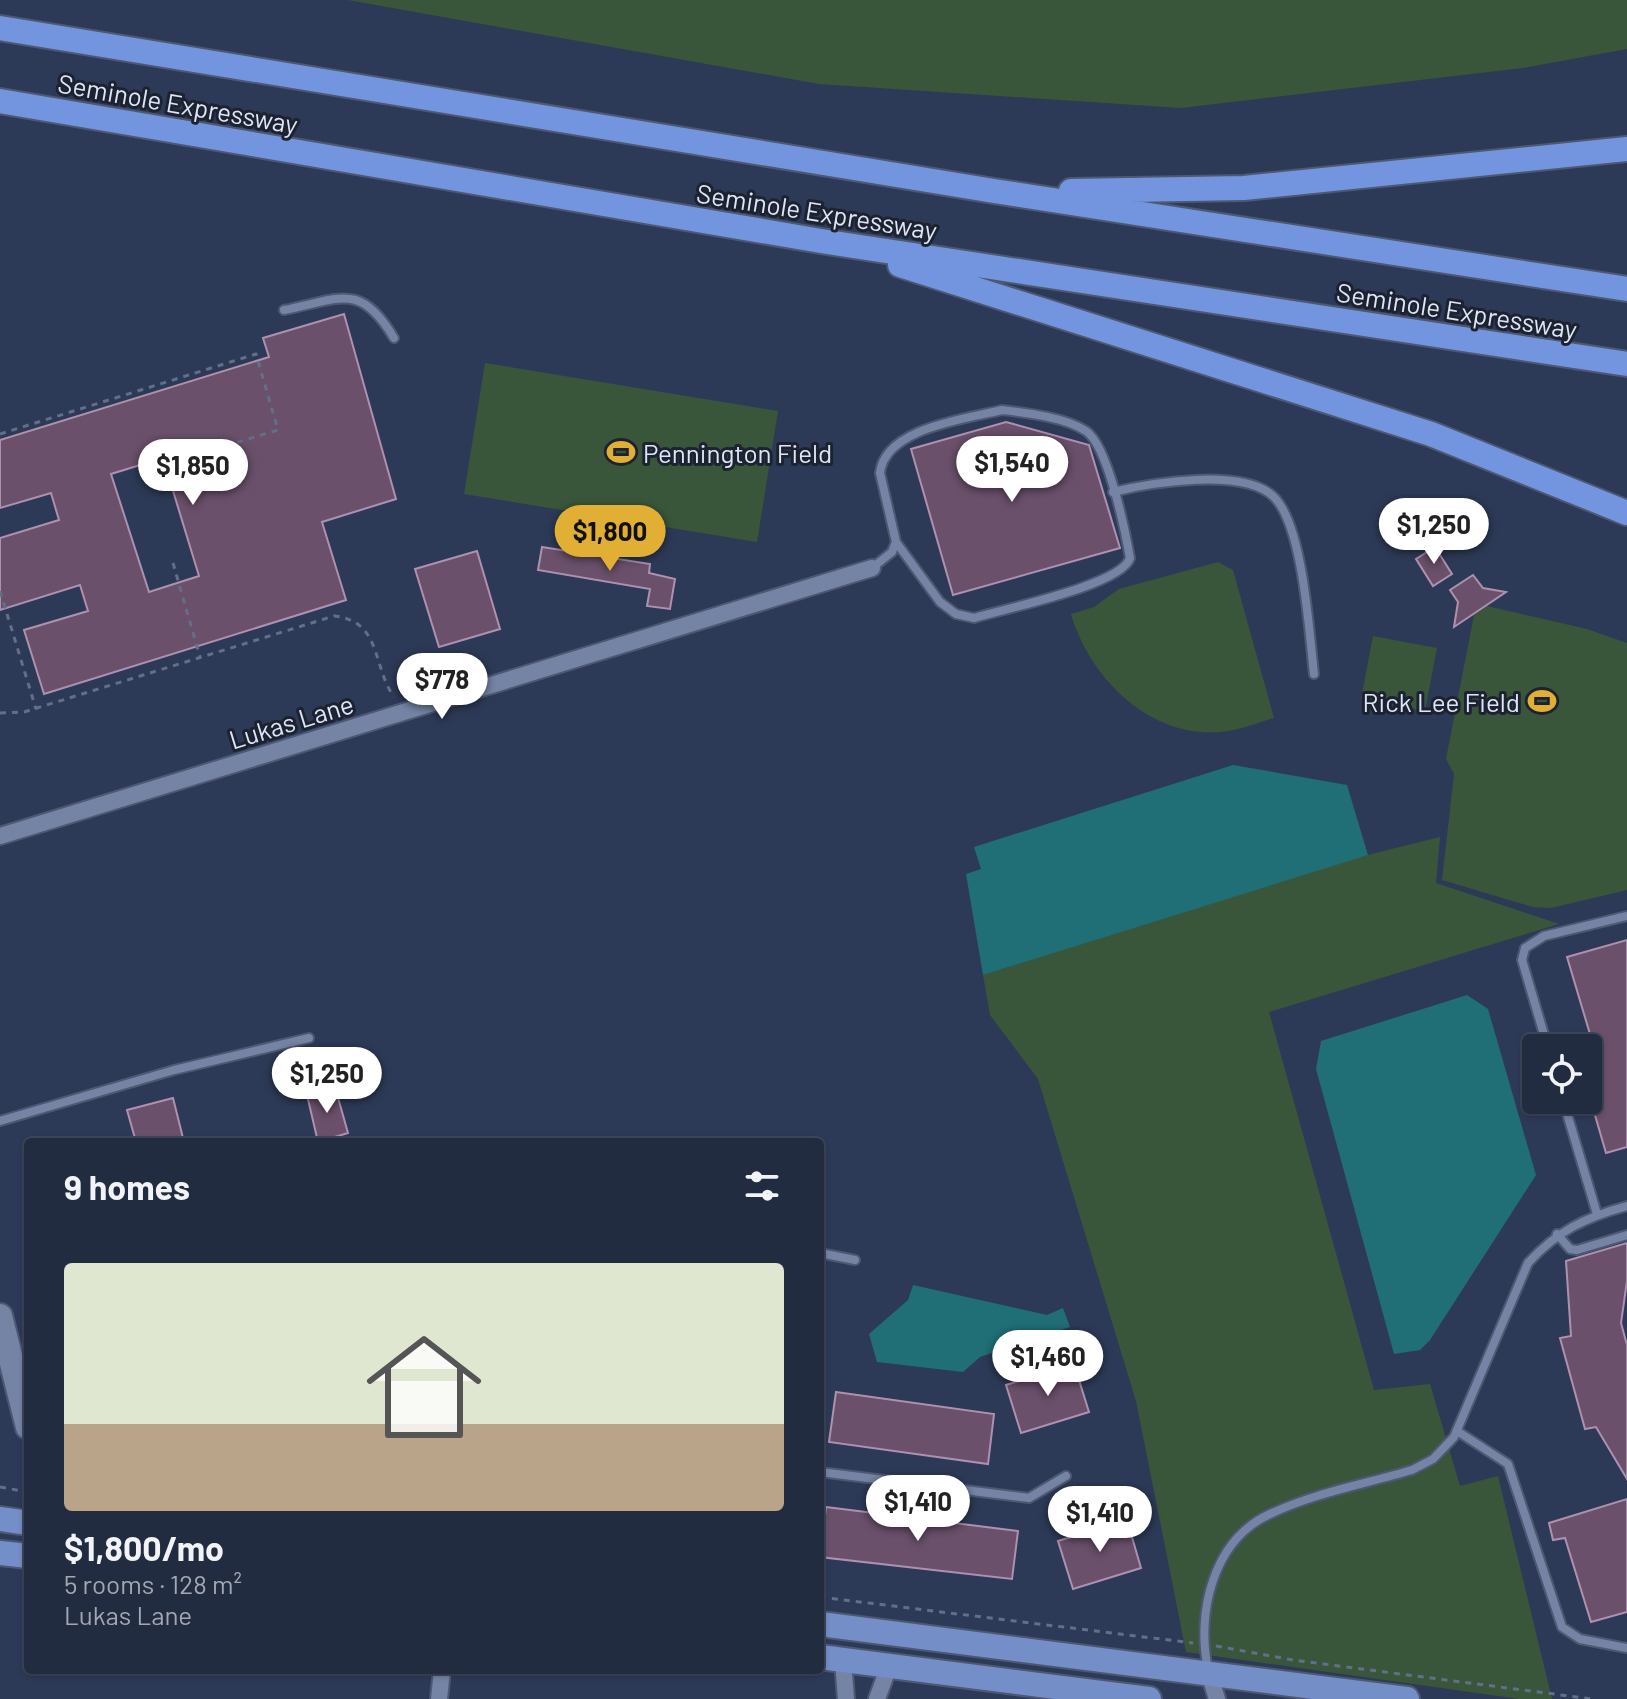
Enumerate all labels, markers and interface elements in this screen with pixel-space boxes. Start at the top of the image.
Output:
street label: Seminole Expressway [56,67,300,139]
street label: Seminole Expressway [695,177,939,245]
street label: Seminole Expressway [1335,276,1579,344]
pin: $1,540 [947,436,1077,504]
sports icon: Pennington Field [606,437,636,467]
place label: Pennington Field [643,437,832,468]
pin: $1,850 [128,439,258,507]
text: $1,540 [974,446,1050,477]
text: $1,850 [156,449,230,480]
pin: $1,250 [1369,498,1499,566]
pin: $1,800 [545,505,675,573]
text: $1,250 [1397,508,1471,539]
text: $1,800 [573,515,647,546]
pin: $778 [395,653,489,721]
text: $778 [415,663,469,694]
place label: Rick Lee Field [1363,686,1520,717]
sports icon: Rick Lee Field [1527,686,1557,716]
street label: Lukas Lane [225,687,357,755]
map controls [1522,1034,1602,1114]
button: locate [1522,1034,1602,1114]
pin: $1,250 [262,1047,392,1115]
text: $1,250 [290,1057,364,1088]
icon: filters [740,1164,784,1208]
text: 9 homes [64,1166,190,1207]
icon: home [352,1315,496,1459]
pin: $1,460 [983,1330,1113,1398]
text: $1,460 [1010,1340,1086,1371]
pin: $1,410 [853,1475,983,1543]
text: $1,410 [884,1485,952,1516]
pin: $1,410 [1035,1486,1165,1554]
text: $1,410 [1066,1496,1134,1527]
text: $1,800/mo [64,1527,224,1568]
text: 5 rooms · 128 m² [64,1568,242,1599]
text: Lukas Lane [64,1599,192,1630]

